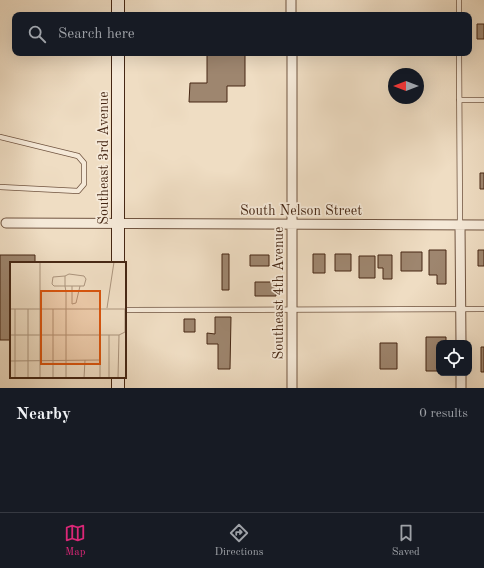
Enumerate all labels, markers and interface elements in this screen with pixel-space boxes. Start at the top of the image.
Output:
search box [12,12,472,56]
icon: search [26,23,48,45]
text: Search here [58,27,135,42]
north arrow [388,68,424,104]
street label: Southeast 3rd Avenue [97,91,111,225]
street label: South Nelson Street [240,204,362,218]
street label: Southeast 4th Avenue [272,227,286,359]
inset map [10,262,126,378]
map controls [436,340,472,376]
button: locate [436,340,472,376]
text: Nearby [16,406,71,423]
text: 0 results [419,407,468,420]
tab: Map [64,522,86,560]
tab: Directions [215,522,263,560]
tab: Saved [392,522,420,560]

